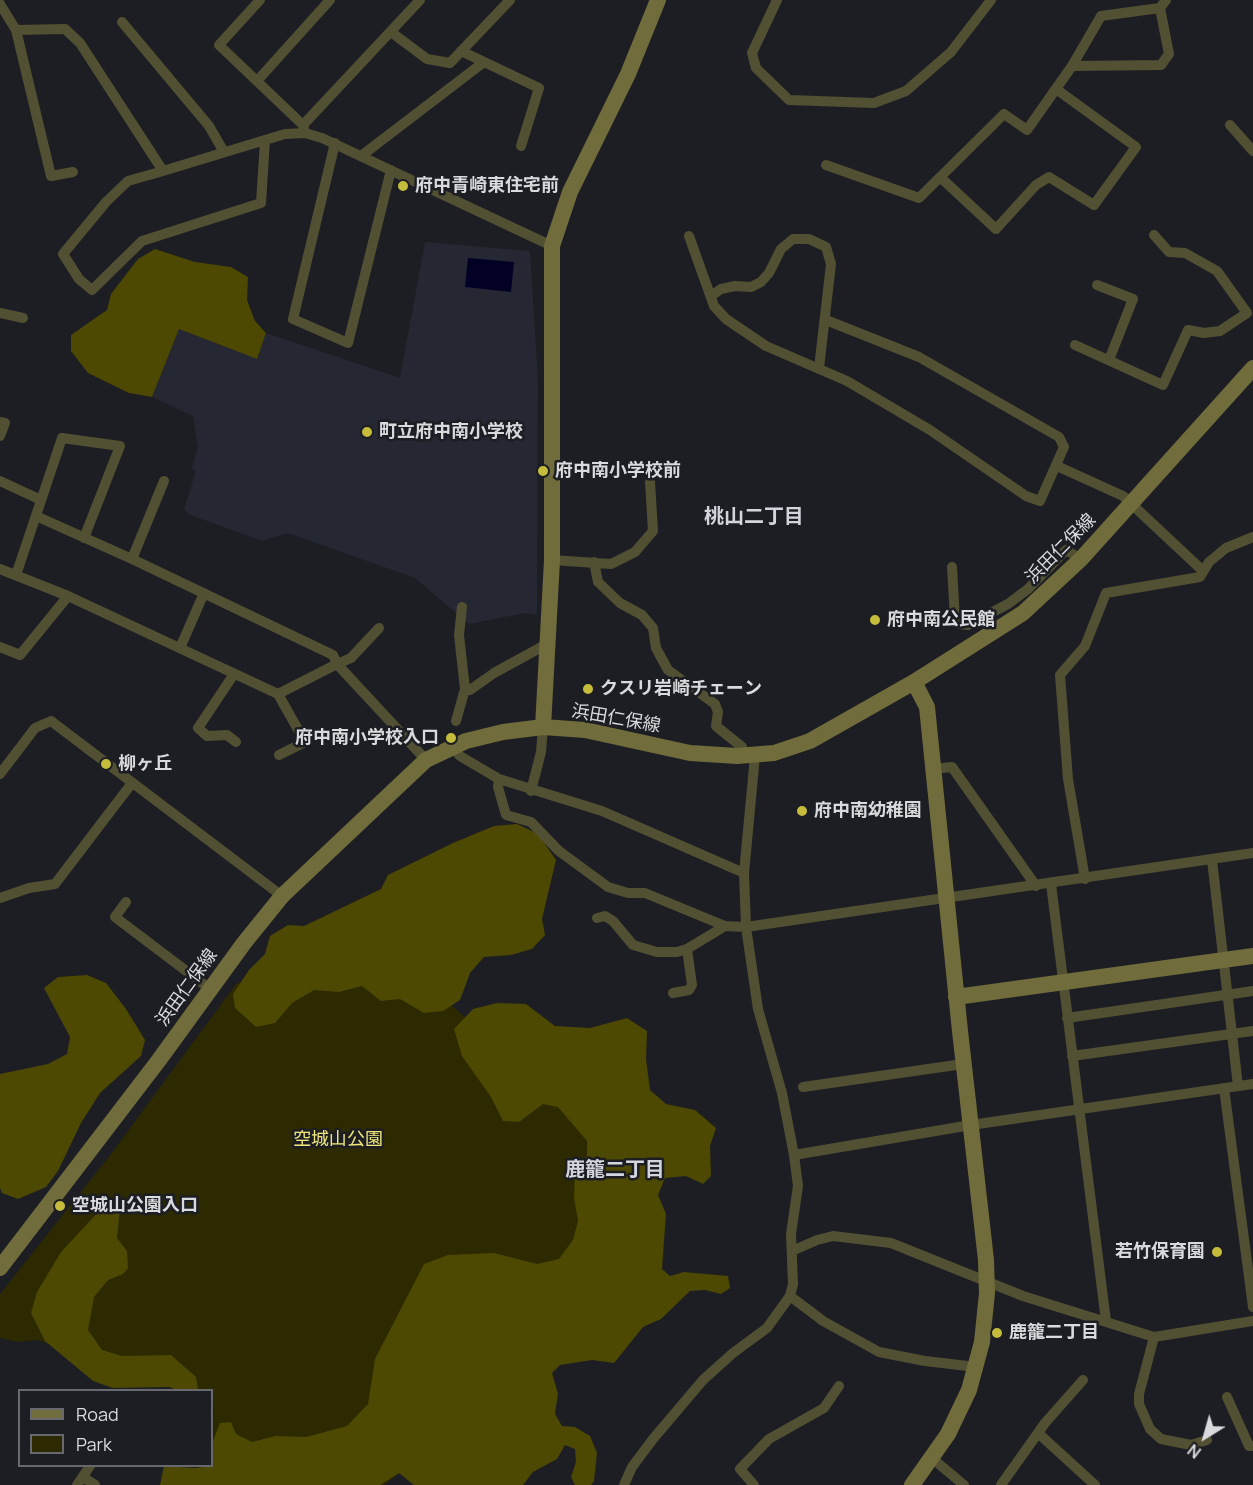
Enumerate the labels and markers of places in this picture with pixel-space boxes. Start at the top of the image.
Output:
place label: 府中青崎東住宅前 [415,175,559,197]
marker: 府中青崎東住宅前 [396,179,410,193]
place label: 町立府中南小学校 [379,421,523,443]
marker: 町立府中南小学校 [360,425,374,439]
place label: 府中南小学校前 [555,460,681,482]
marker: 府中南小学校前 [536,464,550,478]
place label: 府中南公民館 [887,609,995,631]
marker: 府中南公民館 [868,613,882,627]
place label: クスリ岩崎チェーン [600,678,762,700]
marker: クスリ岩崎チェーン [581,682,595,696]
place label: 府中南小学校入口 [295,727,439,749]
marker: 府中南小学校入口 [444,731,458,745]
place label: 柳ヶ丘 [118,753,172,775]
marker: 柳ヶ丘 [99,757,113,771]
place label: 府中南幼稚園 [814,800,922,822]
marker: 府中南幼稚園 [795,804,809,818]
place label: 空城山公園入口 [72,1195,198,1217]
marker: 空城山公園入口 [53,1199,67,1213]
place label: 若竹保育園 [1115,1241,1205,1263]
marker: 若竹保育園 [1210,1245,1224,1259]
place label: 鹿籠二丁目 [1009,1322,1099,1344]
marker: 鹿籠二丁目 [990,1326,1004,1340]

